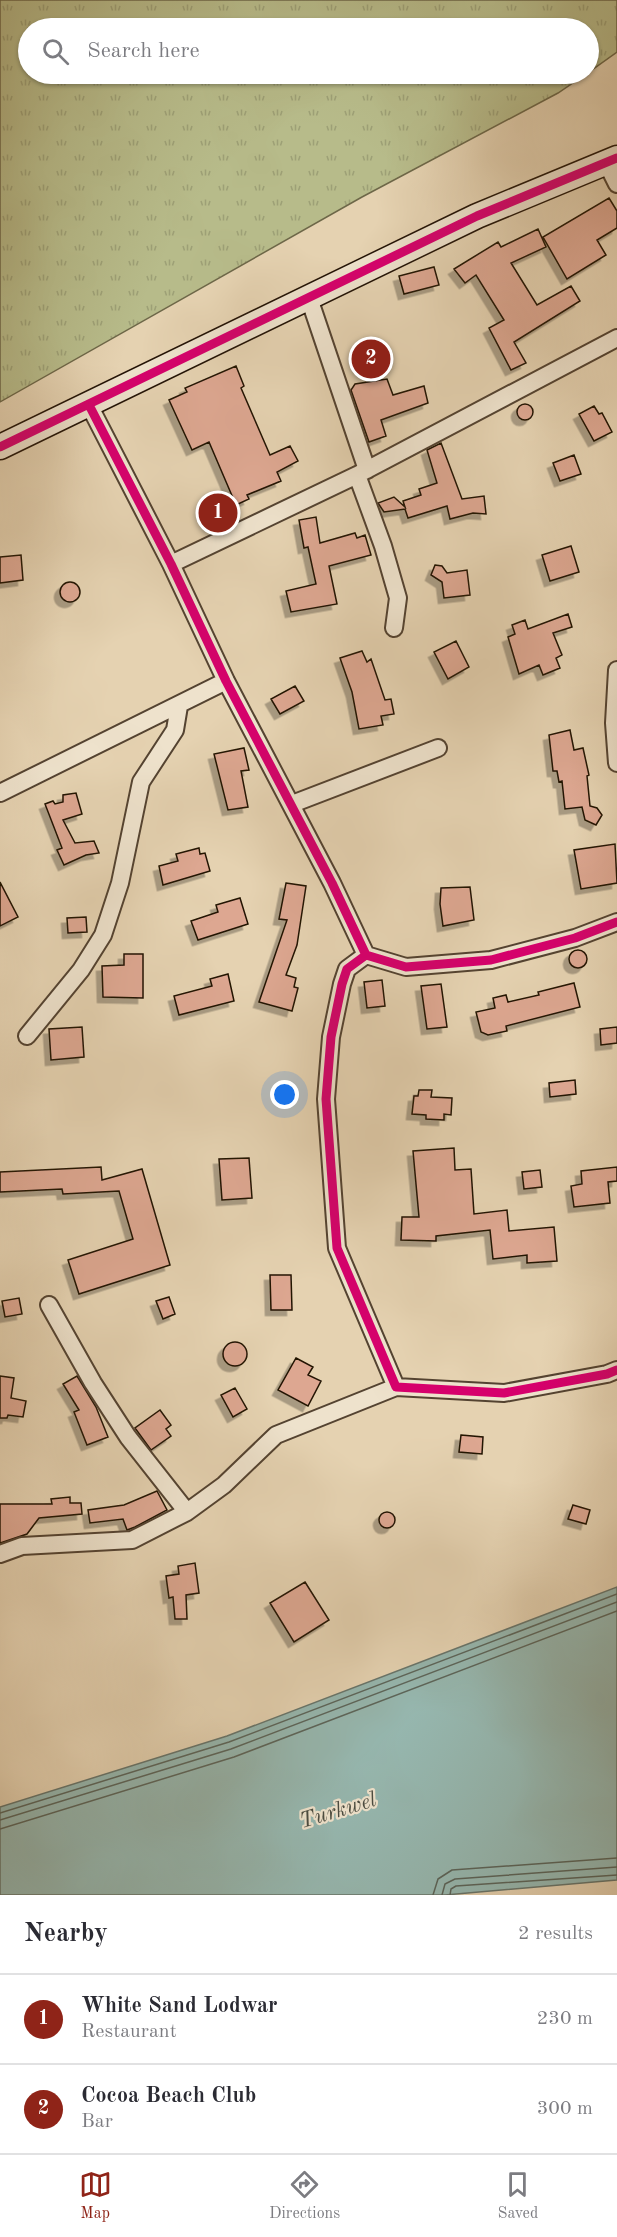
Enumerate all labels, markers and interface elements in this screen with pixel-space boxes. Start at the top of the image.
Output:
search box [18,18,599,84]
icon: search [39,35,72,68]
text: Search here [87,40,200,62]
pin: 2 [352,336,391,382]
pin: 1 [198,490,238,536]
your location [270,1080,299,1109]
water label: Turkwel [297,1789,380,1833]
text: Nearby [24,1921,108,1947]
text: 2 results [518,1924,593,1944]
text: White Sand Lodwar [81,1995,278,2017]
text: 1 [38,2009,49,2029]
text: 230 m [537,2009,593,2029]
text: Restaurant [81,2022,177,2042]
text: Cocoa Beach Club [81,2085,256,2107]
text: 2 [38,2099,49,2119]
text: 300 m [537,2099,593,2119]
text: Bar [81,2112,113,2132]
tab: Map [79,2168,112,2224]
tab: Directions [269,2168,340,2224]
tab: Saved [498,2168,538,2224]

